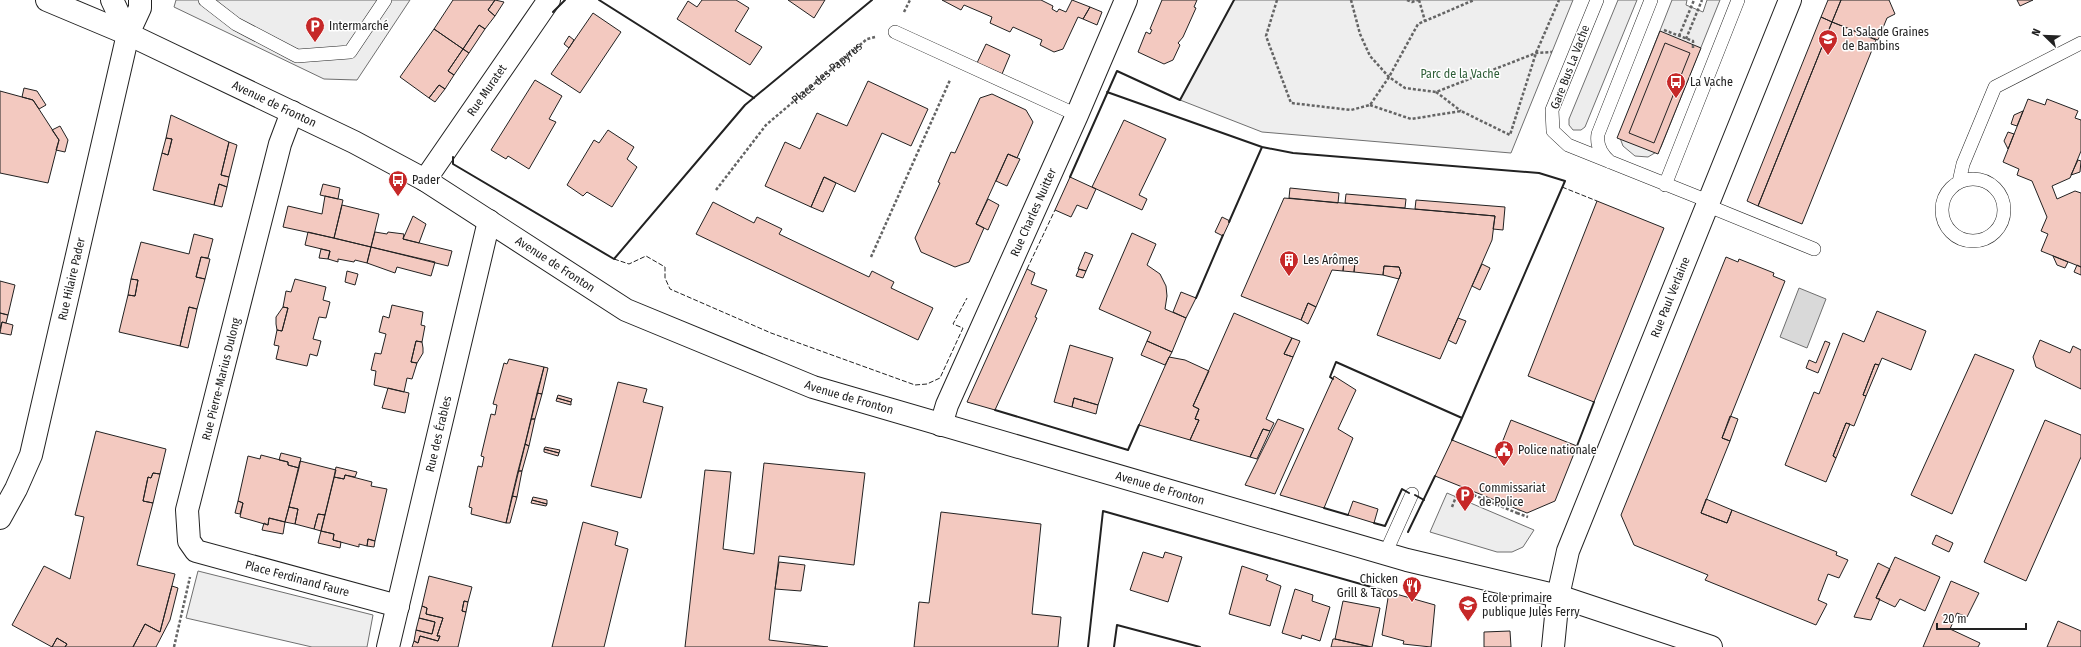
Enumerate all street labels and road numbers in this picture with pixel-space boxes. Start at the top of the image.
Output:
street label: Gare Bus La Vache [1548,23,1593,111]
street label: Place des Papyrus [789,39,865,107]
street label: Rue Muratet [464,62,510,119]
street label: Avenue de Fronton [230,78,319,130]
street label: Rue Charles Nuitter [1007,165,1060,259]
street label: Avenue de Fronton [513,233,598,295]
street label: Rue Hilaire Pader [55,235,88,322]
street label: Rue Paul Verlaine [1648,255,1693,340]
street label: Rue Pierre-Marius Dulong [199,316,243,442]
street label: Avenue de Fronton [803,377,895,417]
street label: Rue des Érables [423,394,454,473]
street label: Avenue de Fronton [1114,469,1206,508]
street label: Place Ferdinand Faure [244,558,351,599]

